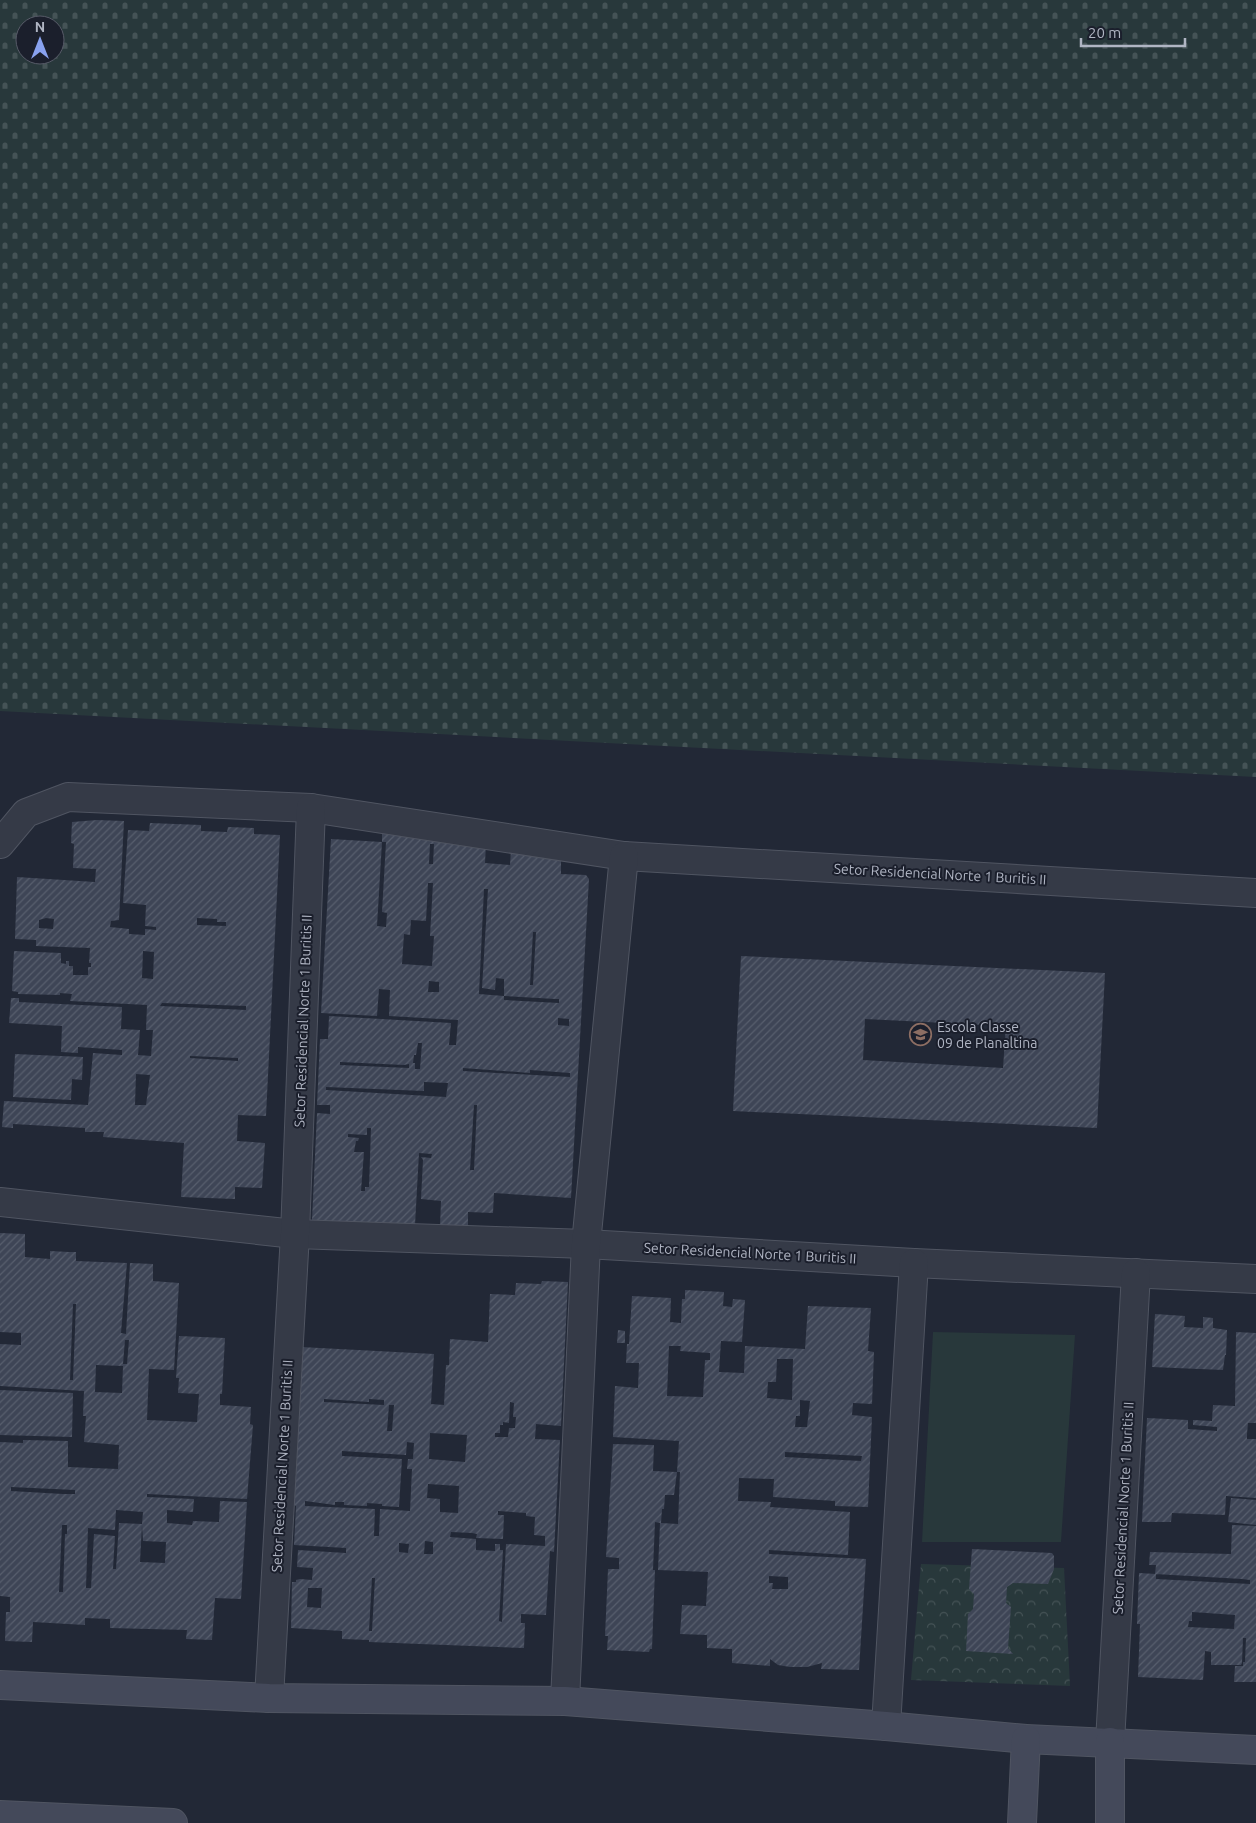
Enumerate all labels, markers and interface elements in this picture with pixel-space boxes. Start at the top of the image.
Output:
north arrow [15,15,65,65]
scale bar [1081,15,1185,47]
text: N [35,19,45,35]
text: 20 m [1088,24,1121,41]
street label: Setor Residencial Norte 1 Buritis II [833,860,1047,888]
street label: Setor Residencial Norte 1 Buritis II [291,914,315,1128]
place label: Escola Classe 09 de Planaltina [937,1019,1037,1051]
school or university icon: Escola Classe 09 de Planaltina [909,1023,933,1047]
street label: Setor Residencial Norte 1 Buritis II [643,1239,857,1267]
street label: Setor Residencial Norte 1 Buritis II [268,1359,296,1573]
street label: Setor Residencial Norte 1 Buritis II [1109,1401,1137,1615]

